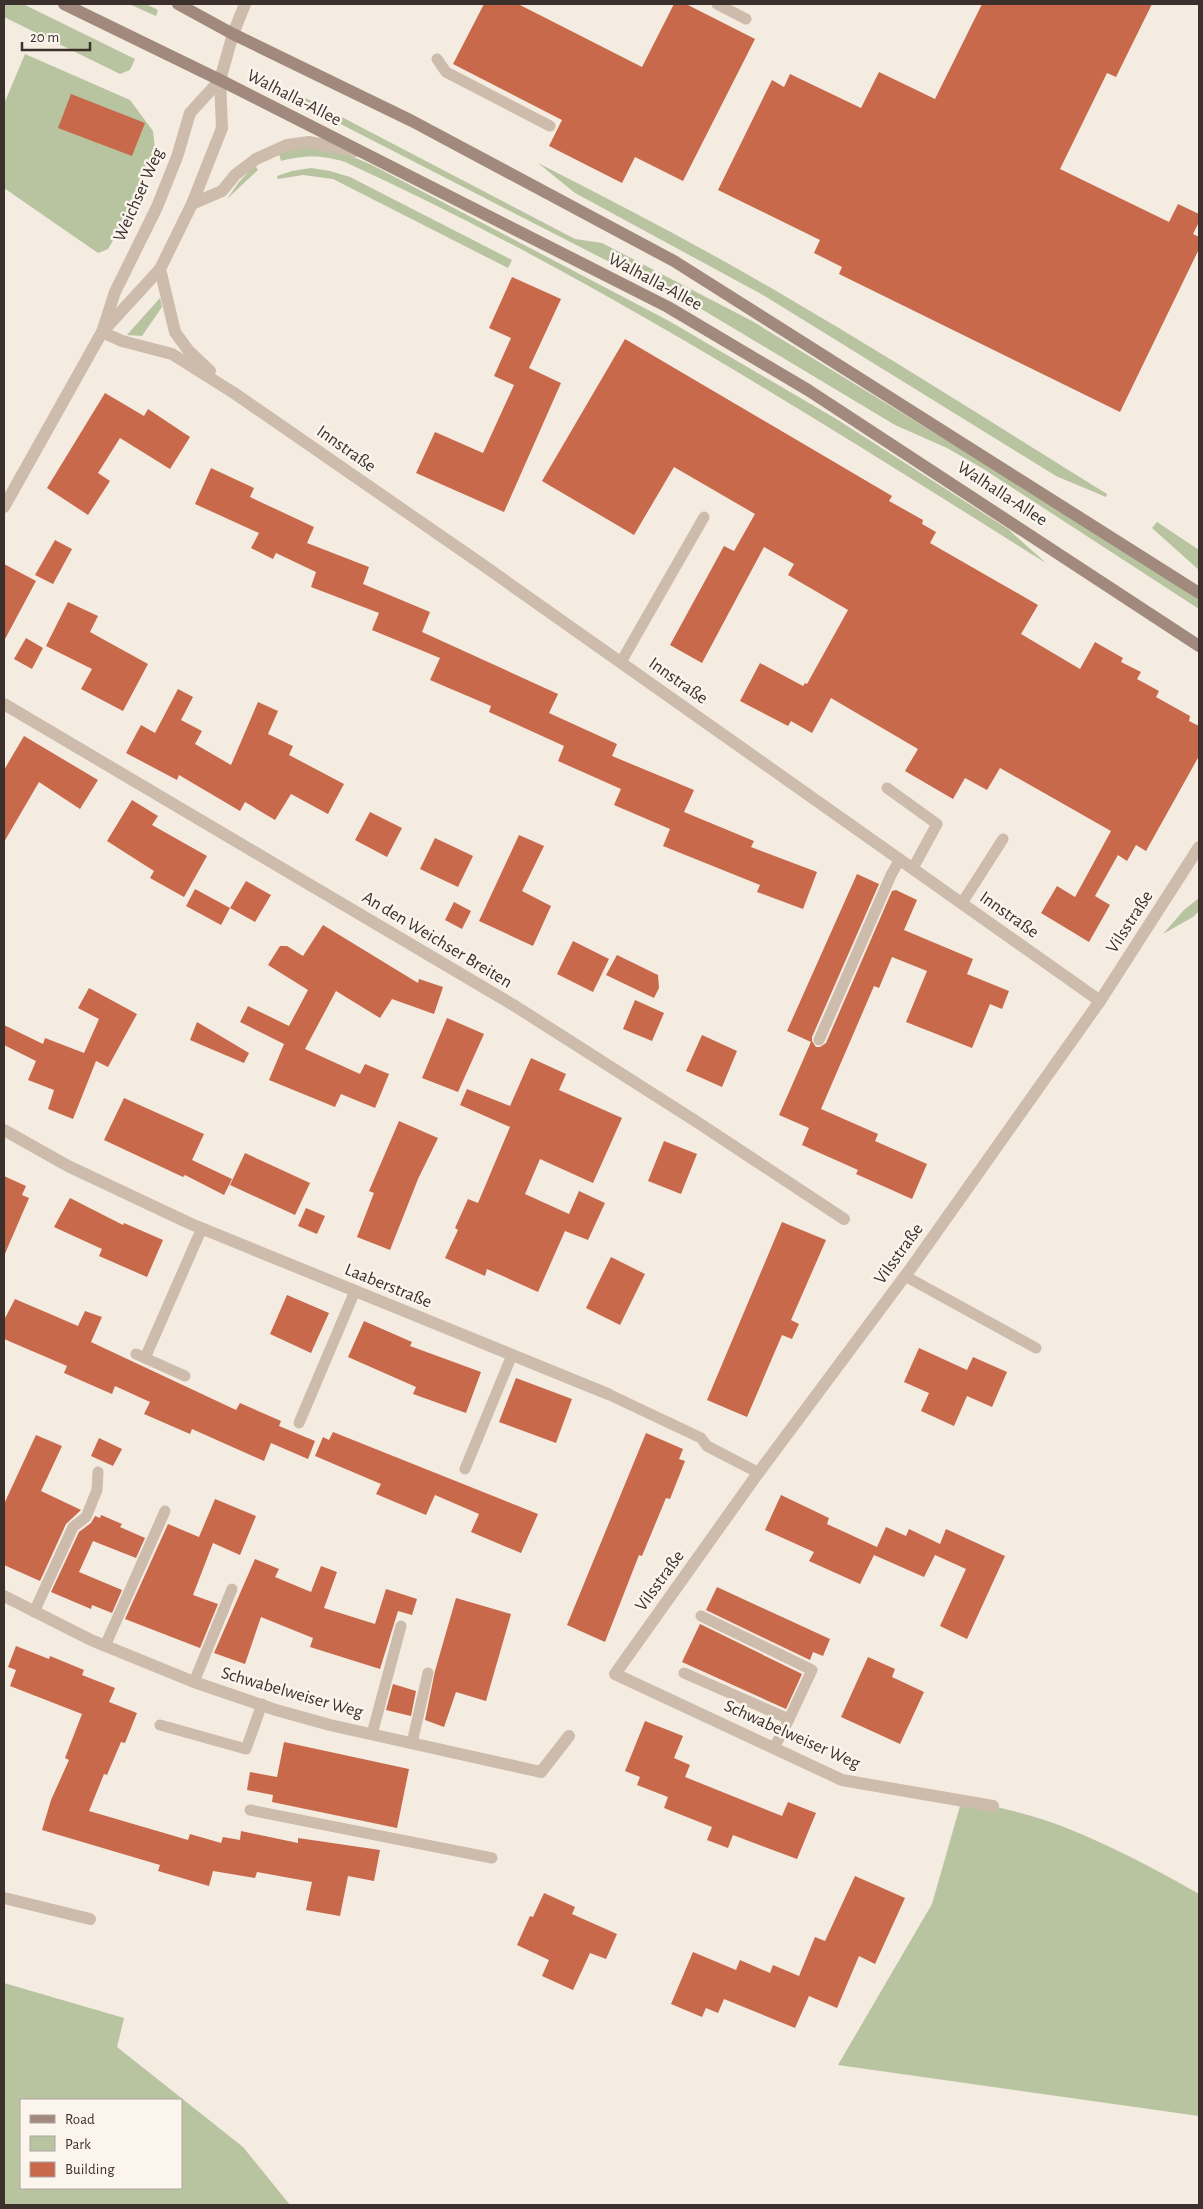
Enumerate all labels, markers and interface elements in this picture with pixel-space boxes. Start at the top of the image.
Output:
scale bar [22,20,90,52]
text: 20 m [30,30,59,45]
street label: Walhalla-Allee [244,67,344,129]
street label: Weichser Weg [110,145,168,244]
street label: Walhalla-Allee [605,250,705,314]
street label: Innstraße [313,422,379,476]
street label: Walhalla-Allee [954,458,1050,530]
street label: Innstraße [645,654,711,708]
street label: An den Weichser Breiten [359,888,515,992]
street label: Innstraße [976,888,1042,942]
street label: Vilsstraße [1103,888,1157,956]
street label: Vilsstraße [871,1220,927,1288]
street label: Laaberstraße [342,1260,434,1312]
street label: Vilsstraße [632,1547,688,1615]
street label: Schwabelweiser Weg [219,1664,365,1722]
street label: Schwabelweiser Weg [721,1697,863,1773]
legend [20,2099,182,2189]
text: Road [65,2112,95,2127]
text: Park [65,2137,91,2152]
text: Building [65,2162,115,2177]

